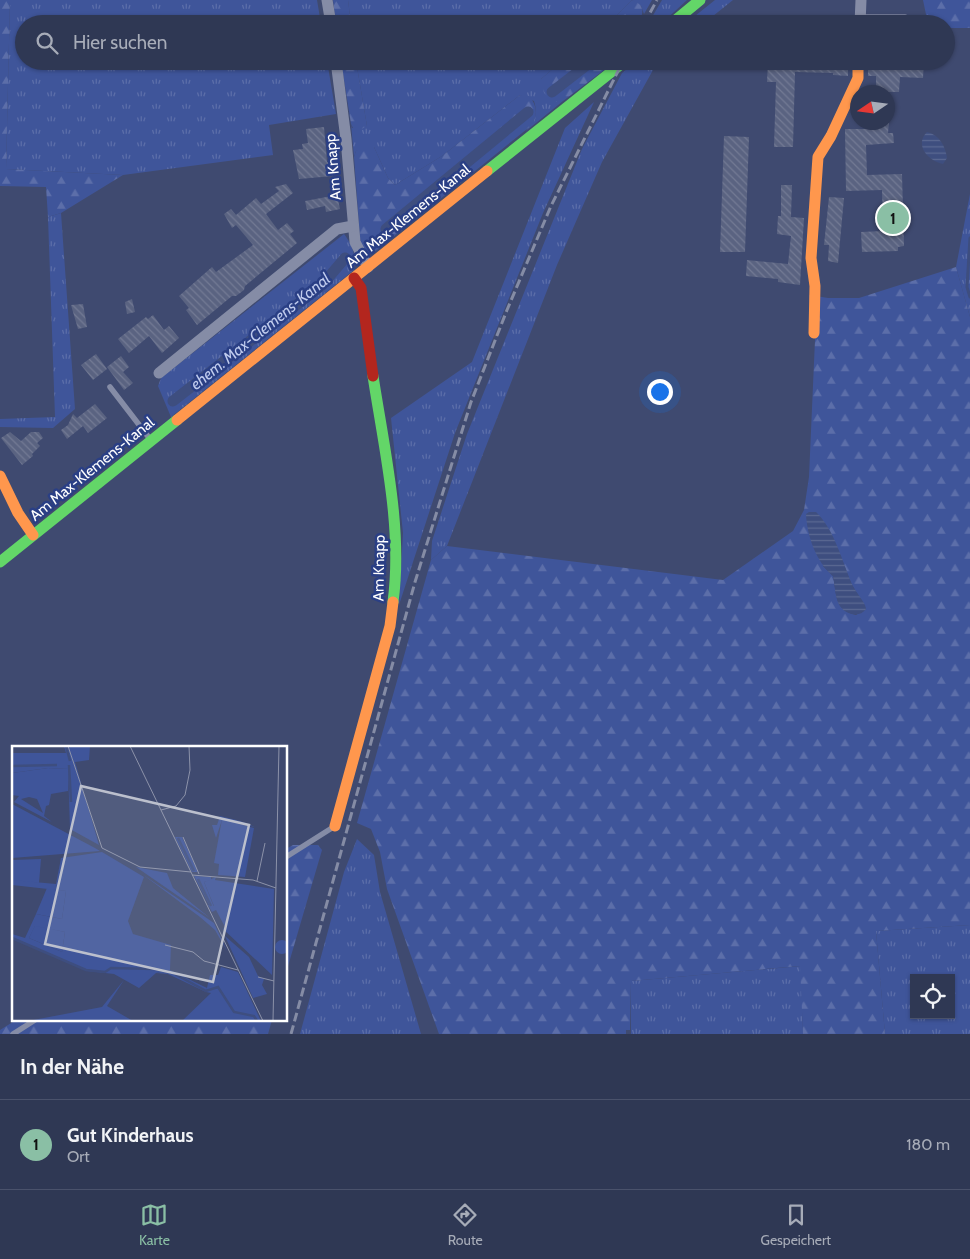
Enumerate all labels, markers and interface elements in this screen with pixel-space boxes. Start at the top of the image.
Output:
search box [15,15,955,70]
icon: search [33,29,61,57]
text: Hier suchen [73,31,167,54]
north arrow [850,85,895,130]
street label: Am Knapp [321,133,345,201]
street label: Am Max-Klemens-Kanal [342,160,474,272]
pin: 1 [877,199,909,237]
water label: ehem. Max-Clemens-Kanal [187,269,334,394]
your location [647,379,673,405]
street label: Am Max-Klemens-Kanal [26,413,158,525]
street label: Am Knapp [369,535,389,601]
inset map [12,746,288,1022]
map controls [910,974,955,1019]
button: locate [910,974,955,1019]
text: In der Nähe [20,1054,124,1079]
text: Gut Kinderhaus [67,1124,194,1147]
text: 1 [33,1135,39,1154]
text: 180 m [906,1135,950,1154]
text: Ort [67,1147,90,1166]
tab: Karte [139,1201,170,1249]
tab: Route [448,1201,483,1249]
tab: Gespeichert [761,1201,831,1249]

